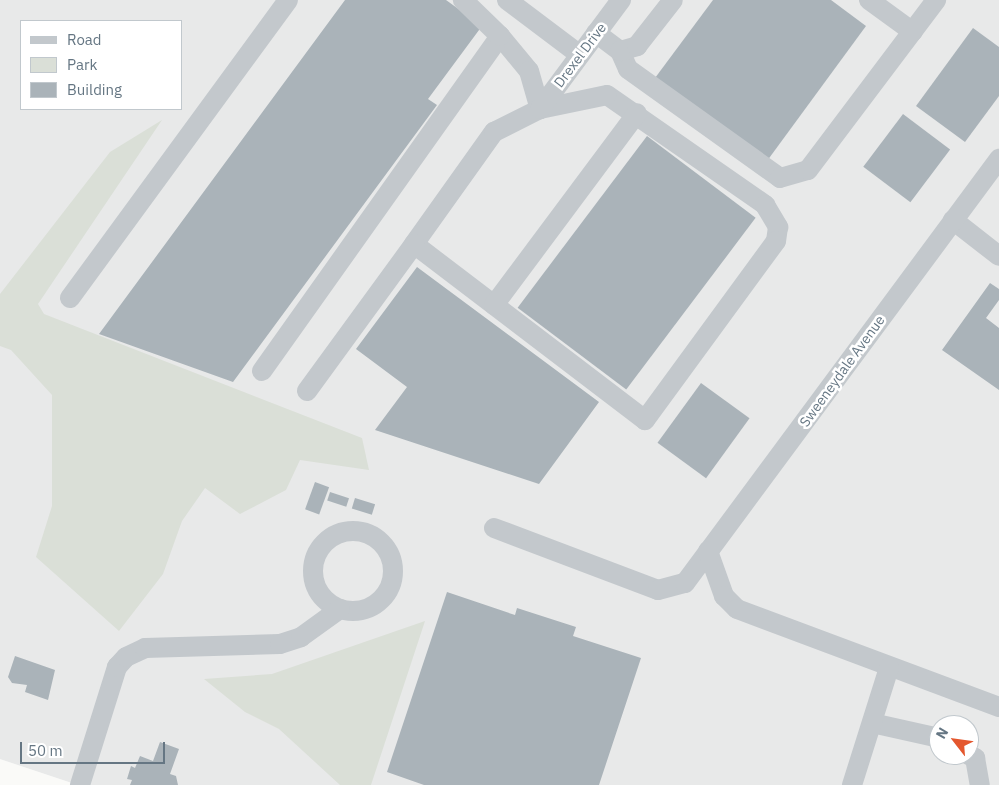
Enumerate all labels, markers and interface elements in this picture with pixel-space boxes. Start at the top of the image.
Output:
legend [20,20,182,110]
street label: Drexel Drive [550,20,610,90]
text: Road [67,30,102,49]
text: Park [67,55,97,74]
text: Building [67,80,122,99]
street label: Sweeneydale Avenue [796,312,888,430]
north arrow [929,715,979,765]
text: N [932,724,952,742]
scale bar [22,732,168,764]
text: 50 m [28,741,63,760]

